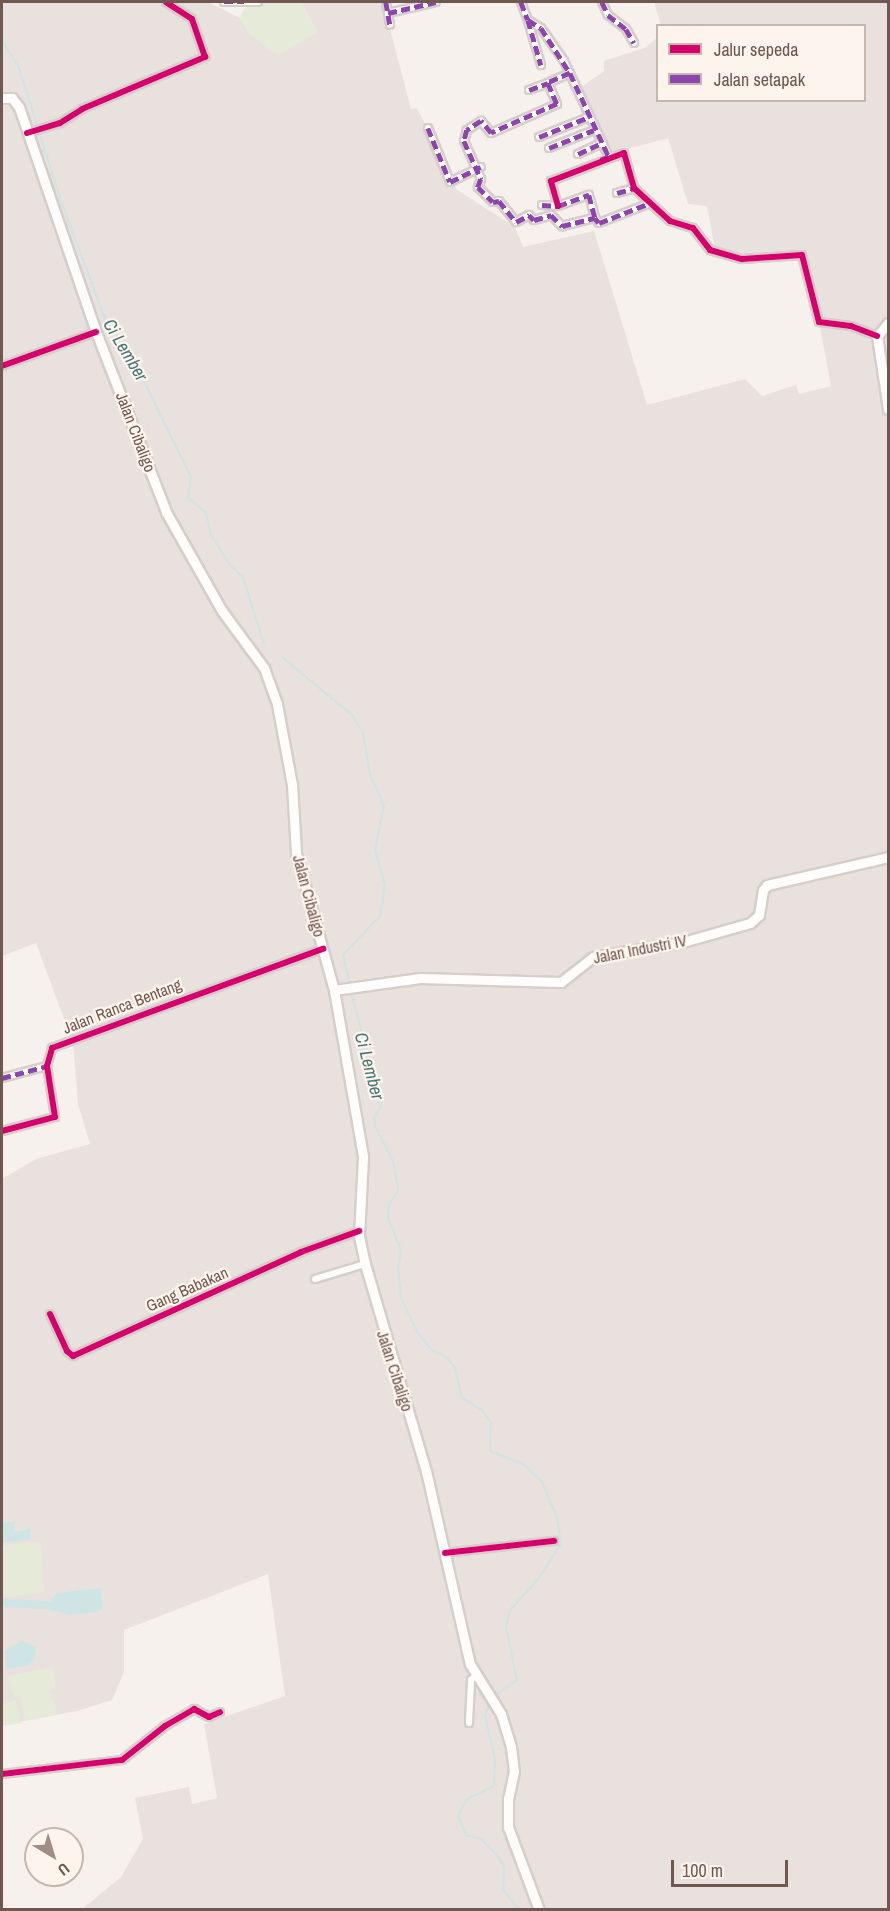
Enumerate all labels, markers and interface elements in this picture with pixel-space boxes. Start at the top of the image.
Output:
legend [656,24,866,102]
text: Jalur sepeda [714,37,799,62]
text: Jalan setapak [714,67,805,92]
water label: Ci Lember [98,315,152,385]
street label: Jalan Cibaligo [112,389,160,475]
street label: Jalan Cibaligo [289,853,329,939]
street label: Jalan Industri IV [592,931,688,967]
street label: Jalan Ranca Bentang [60,975,184,1037]
water label: Ci Lember [350,1030,388,1102]
street label: Gang Babakan [143,1262,231,1316]
street label: Jalan Cibaligo [373,1328,417,1414]
north arrow [24,1827,84,1887]
scale bar [674,1848,791,1886]
text: U [53,1858,74,1881]
text: 100 m [682,1858,723,1883]

